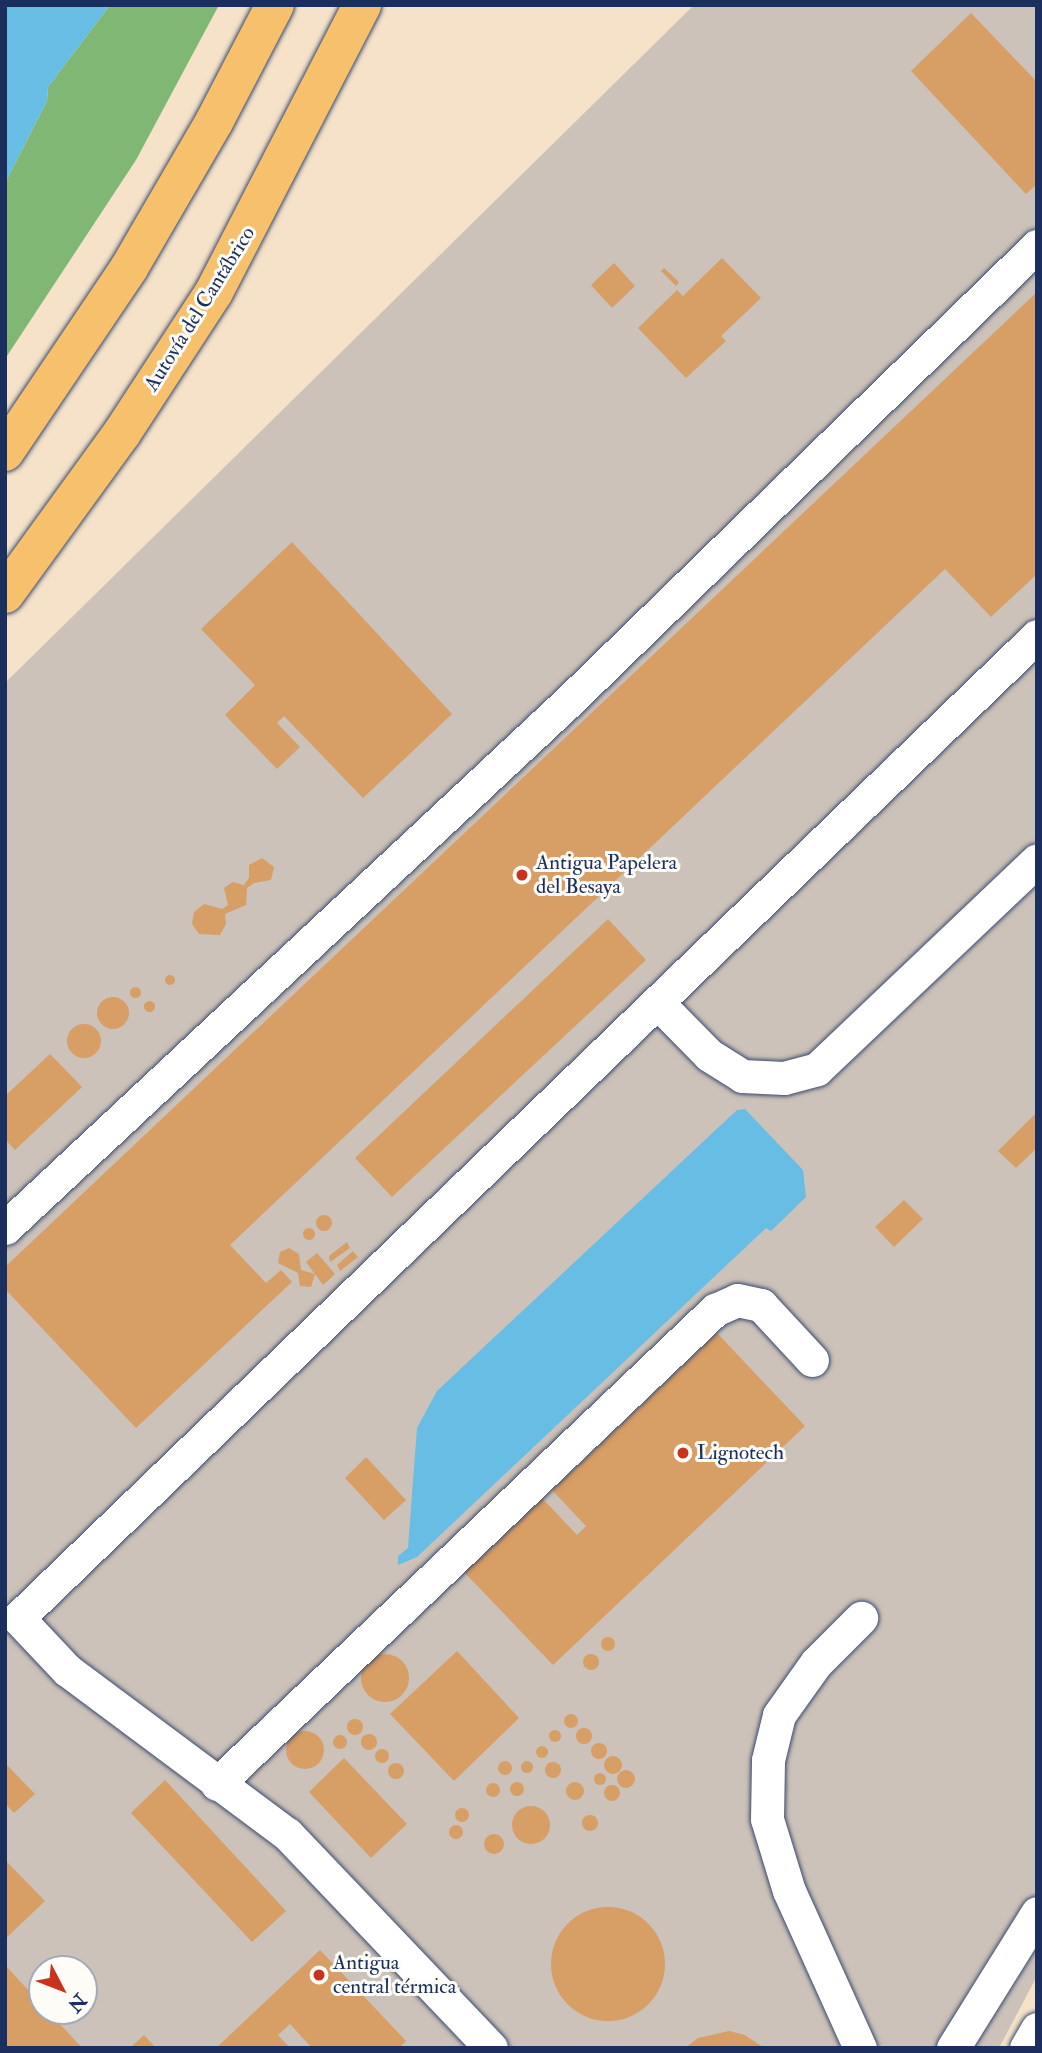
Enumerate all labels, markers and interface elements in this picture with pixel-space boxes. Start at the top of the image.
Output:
street label: Autovía del Cantábrico [139,222,261,396]
place label: Antigua Papelera del Besaya [536,850,677,900]
marker: Antigua Papelera del Besaya [514,867,530,883]
place label: Lignotech [697,1440,784,1466]
marker: Lignotech [675,1445,691,1461]
place label: Antigua central térmica [333,1950,456,2000]
north arrow [28,1955,98,2025]
marker: Antigua central térmica [311,1967,327,1983]
text: N [63,1988,92,2017]

